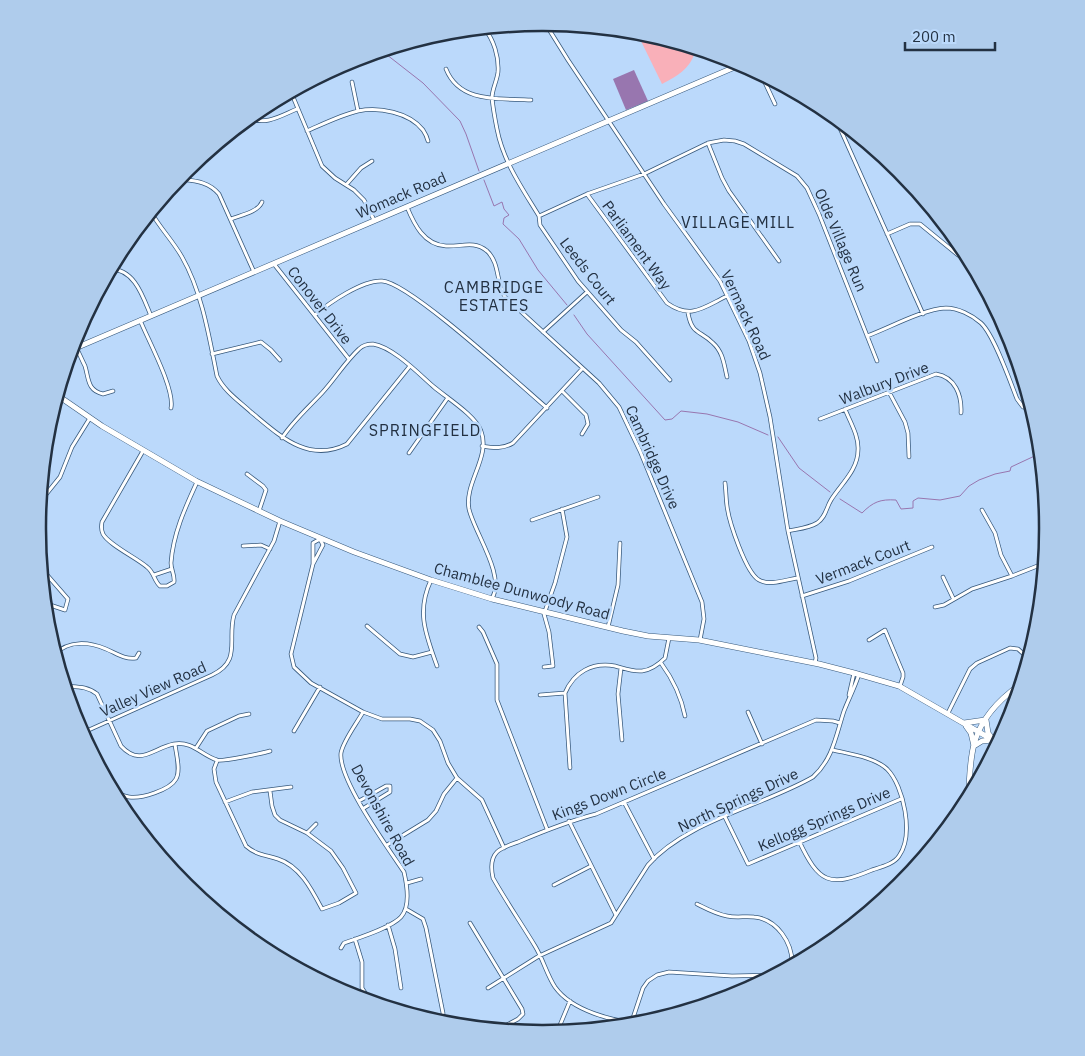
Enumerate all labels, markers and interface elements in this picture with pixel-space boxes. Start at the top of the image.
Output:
scale bar [905,20,995,52]
text: 200 m [912,27,956,46]
street label: Womack Road [353,167,449,223]
street label: Olde Village Run [811,185,871,295]
street label: Parliament Way [598,197,676,294]
district label: VILLAGE MILL [681,212,795,232]
street label: Leeds Court [556,233,620,309]
street label: Conover Drive [284,262,356,348]
street label: Vermack Road [717,267,775,363]
district label: CAMBRIDGE ESTATES [444,277,544,315]
street label: Walbury Drive [837,357,931,409]
street label: Cambridge Drive [622,402,684,512]
district label: SPRINGFIELD [369,420,481,440]
street label: Vermack Court [813,535,913,589]
street label: Chamblee Dunwoody Road [432,558,612,624]
street label: Valley View Road [97,657,209,721]
street label: Devonshire Road [347,761,419,869]
street label: Kings Down Circle [549,763,669,825]
street label: North Springs Drive [675,764,801,836]
street label: Kellogg Springs Drive [755,783,893,855]

